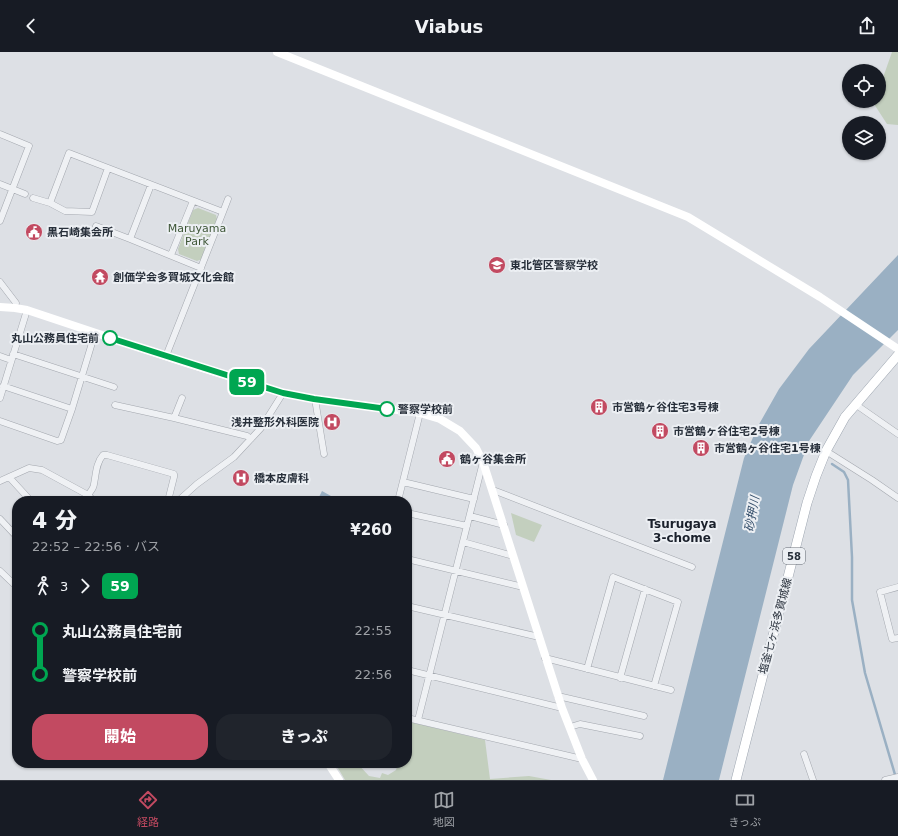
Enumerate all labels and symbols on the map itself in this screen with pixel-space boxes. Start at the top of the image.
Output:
public building icon: 黒石崎集会所 [24,222,44,242]
park label: Maruyama Park [168,222,226,248]
place label: 黒石崎集会所 [47,226,113,239]
school or university icon: 東北管区警察学校 [487,255,507,275]
place label: 東北管区警察学校 [510,259,598,272]
temple icon: 創価学会多賀城文化会館 [90,267,110,287]
place label: 創価学会多賀城文化会館 [113,271,234,284]
marker: 丸山公務員住宅前 [102,330,118,346]
place label: 丸山公務員住宅前 [11,332,99,345]
line badge: 59 [229,369,265,395]
building icon: 市営鶴ヶ谷住宅3号棟 [589,397,609,417]
marker: 警察学校前 [379,401,395,417]
place label: 市営鶴ヶ谷住宅3号棟 [612,401,719,414]
place label: 警察学校前 [398,403,453,416]
hospital icon: 浅井整形外科医院 [322,412,342,432]
place label: 浅井整形外科医院 [231,416,319,429]
building icon: 市営鶴ヶ谷住宅2号棟 [650,421,670,441]
place label: 市営鶴ヶ谷住宅2号棟 [673,425,780,438]
building icon: 市営鶴ヶ谷住宅1号棟 [691,438,711,458]
place label: 市営鶴ヶ谷住宅1号棟 [714,442,821,455]
public building icon: 鶴ヶ谷集会所 [437,449,457,469]
place label: 鶴ヶ谷集会所 [459,453,526,466]
hospital icon: 橋本皮膚科 [231,468,251,488]
place label: 橋本皮膚科 [254,472,309,485]
water label: 砂押川 [742,493,762,533]
district label: Tsurugaya 3-chome [648,517,716,545]
road number: 58 [783,548,805,564]
street label: 塩釜七ヶ浜多賀城線 [756,577,795,676]

